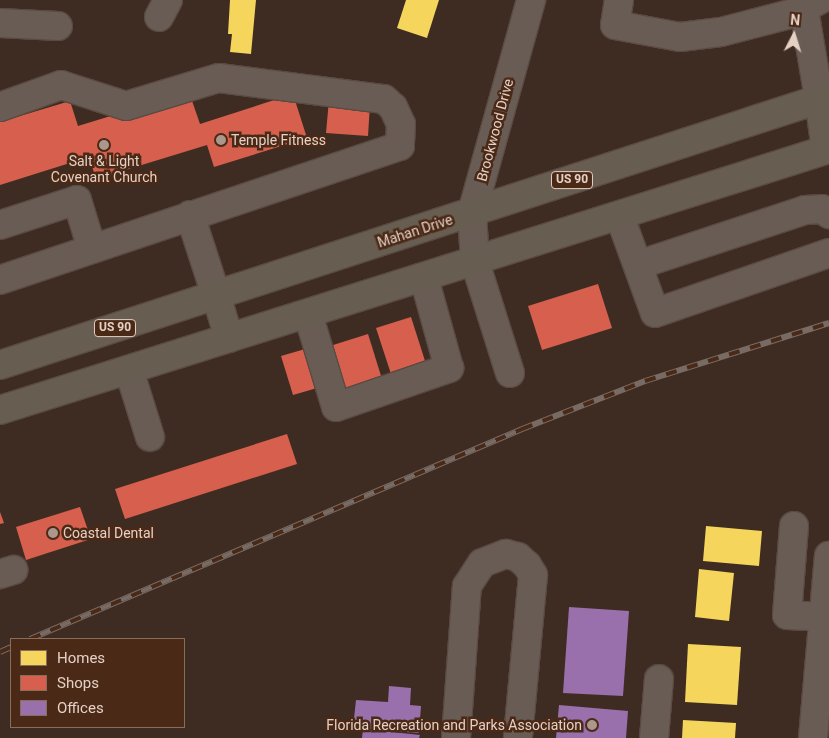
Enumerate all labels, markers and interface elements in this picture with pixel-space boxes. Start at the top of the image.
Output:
north arrow [769,10,819,60]
text: N [790,12,801,28]
street label: Brookwood Drive [473,77,517,183]
place label: Temple Fitness [231,132,326,148]
marker: Temple Fitness [215,134,227,146]
marker: Salt & Light Covenant Church [98,139,110,151]
place label: Salt & Light Covenant Church [51,153,157,186]
road number: US 90 [551,170,593,190]
street label: Mahan Drive [375,211,455,251]
road number: US 90 [94,318,136,338]
place label: Coastal Dental [63,525,154,541]
marker: Coastal Dental [47,527,59,539]
legend [10,638,185,728]
text: Homes [57,649,105,667]
text: Shops [57,674,99,692]
text: Offices [57,699,104,717]
place label: Florida Recreation and Parks Association [326,717,582,733]
marker: Florida Recreation and Parks Association [586,719,598,731]

